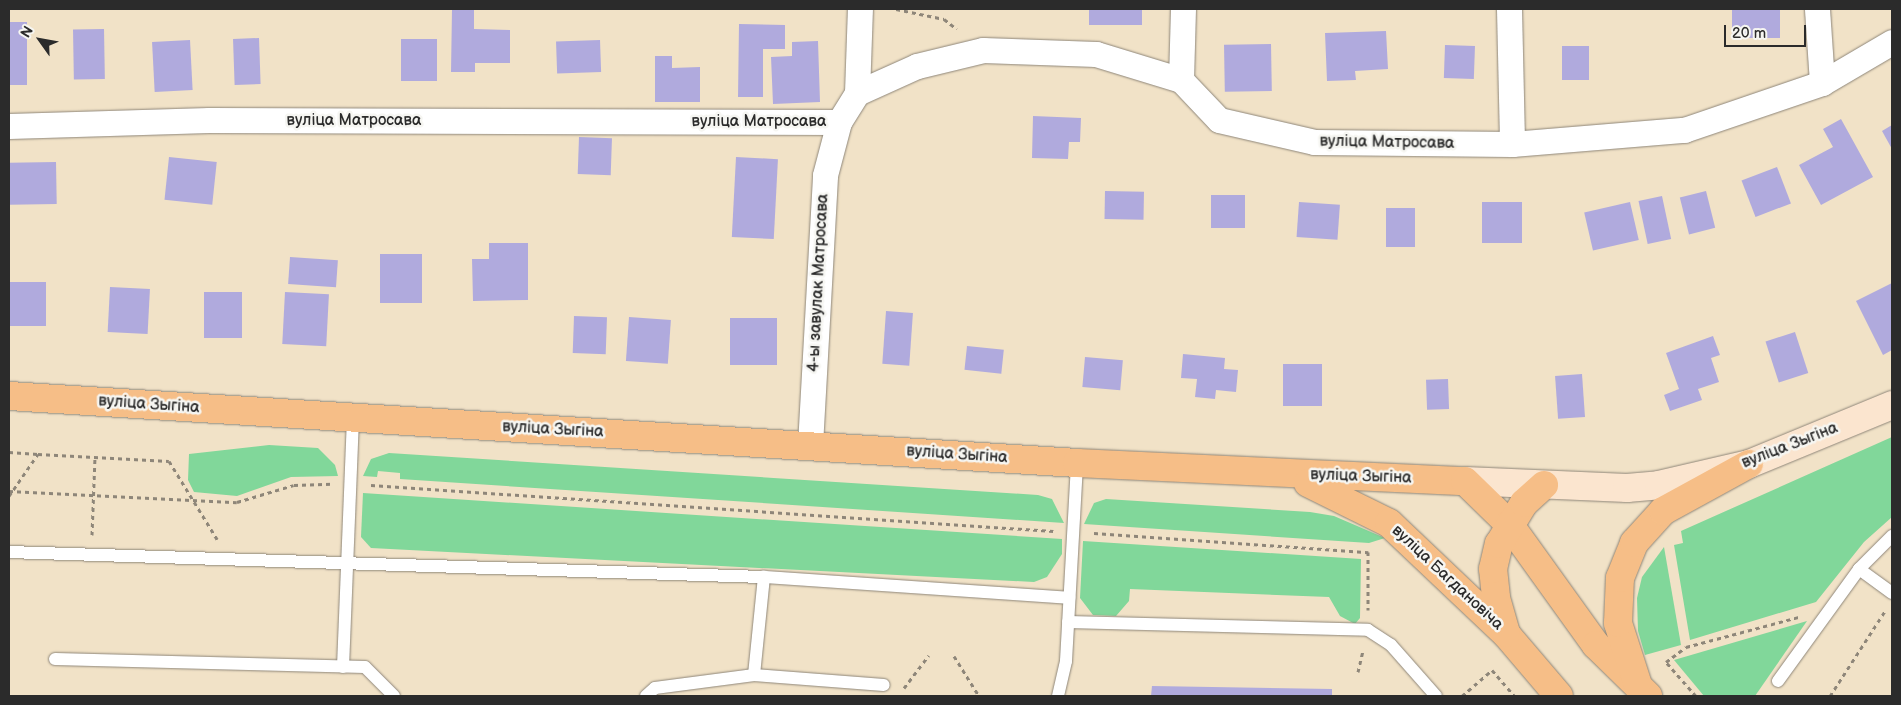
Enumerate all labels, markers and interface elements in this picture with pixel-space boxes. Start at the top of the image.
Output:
north arrow [15,15,65,65]
scale bar [1726,15,1808,47]
text: N [17,23,37,41]
text: 20 m [1732,24,1766,43]
street label: вуліца Матросава [287,111,421,131]
street label: вуліца Матросава [692,112,826,132]
street label: вуліца Матросава [1319,132,1455,154]
street label: 4-ы завулак Матросава [805,193,833,373]
street label: вуліца Зыгіна [98,392,200,418]
street label: вуліца Зыгіна [502,418,604,442]
street label: вуліца Зыгіна [1739,419,1841,473]
street label: вуліца Зыгіна [906,442,1008,468]
street label: вуліца Зыгіна [1310,466,1412,488]
street label: вуліца Багдановіча [1387,521,1507,635]

